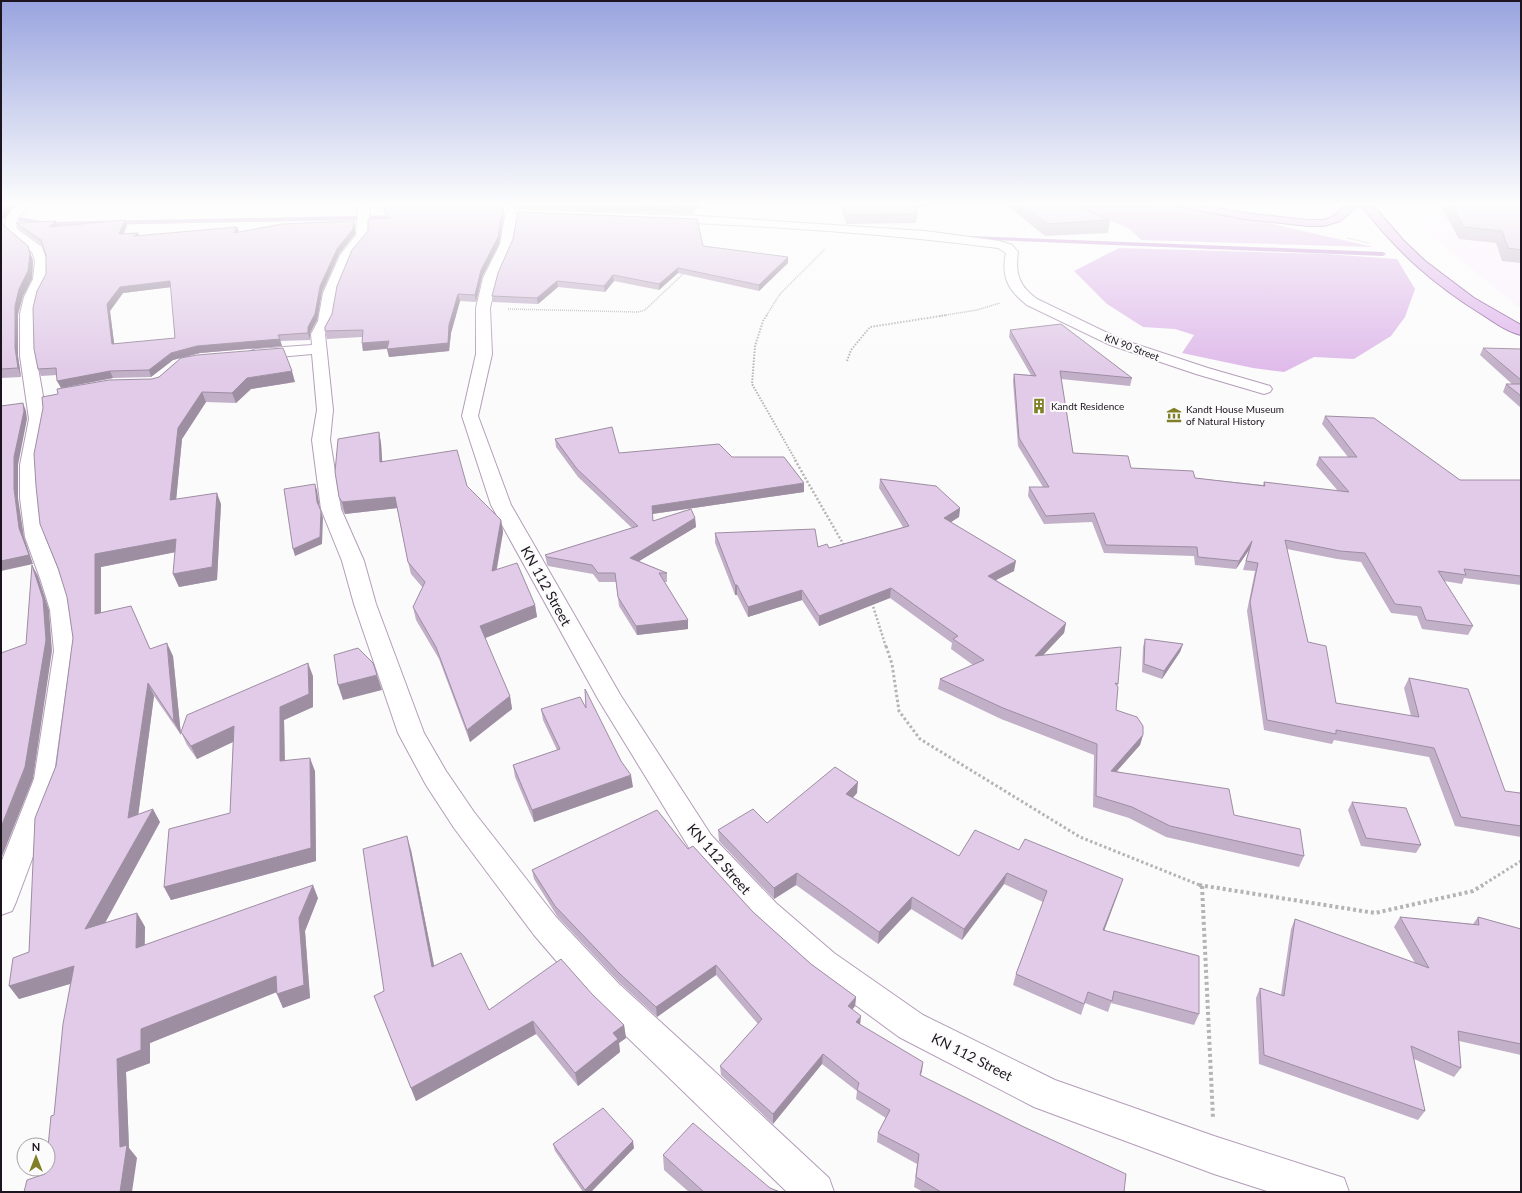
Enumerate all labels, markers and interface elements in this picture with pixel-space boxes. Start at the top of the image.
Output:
street label: KN 90 Street [1103,331,1161,363]
building icon: Kandt Residence [1030,397,1048,415]
place label: Kandt Residence [1051,400,1124,412]
place label: Kandt House Museum of Natural History [1186,403,1284,427]
museum icon: Kandt House Museum of Natural History [1165,406,1183,424]
street label: KN 112 Street [518,543,575,629]
street label: KN 112 Street [684,820,755,898]
street label: KN 112 Street [929,1029,1015,1084]
north arrow [16,1137,56,1177]
text: N [32,1140,40,1153]

